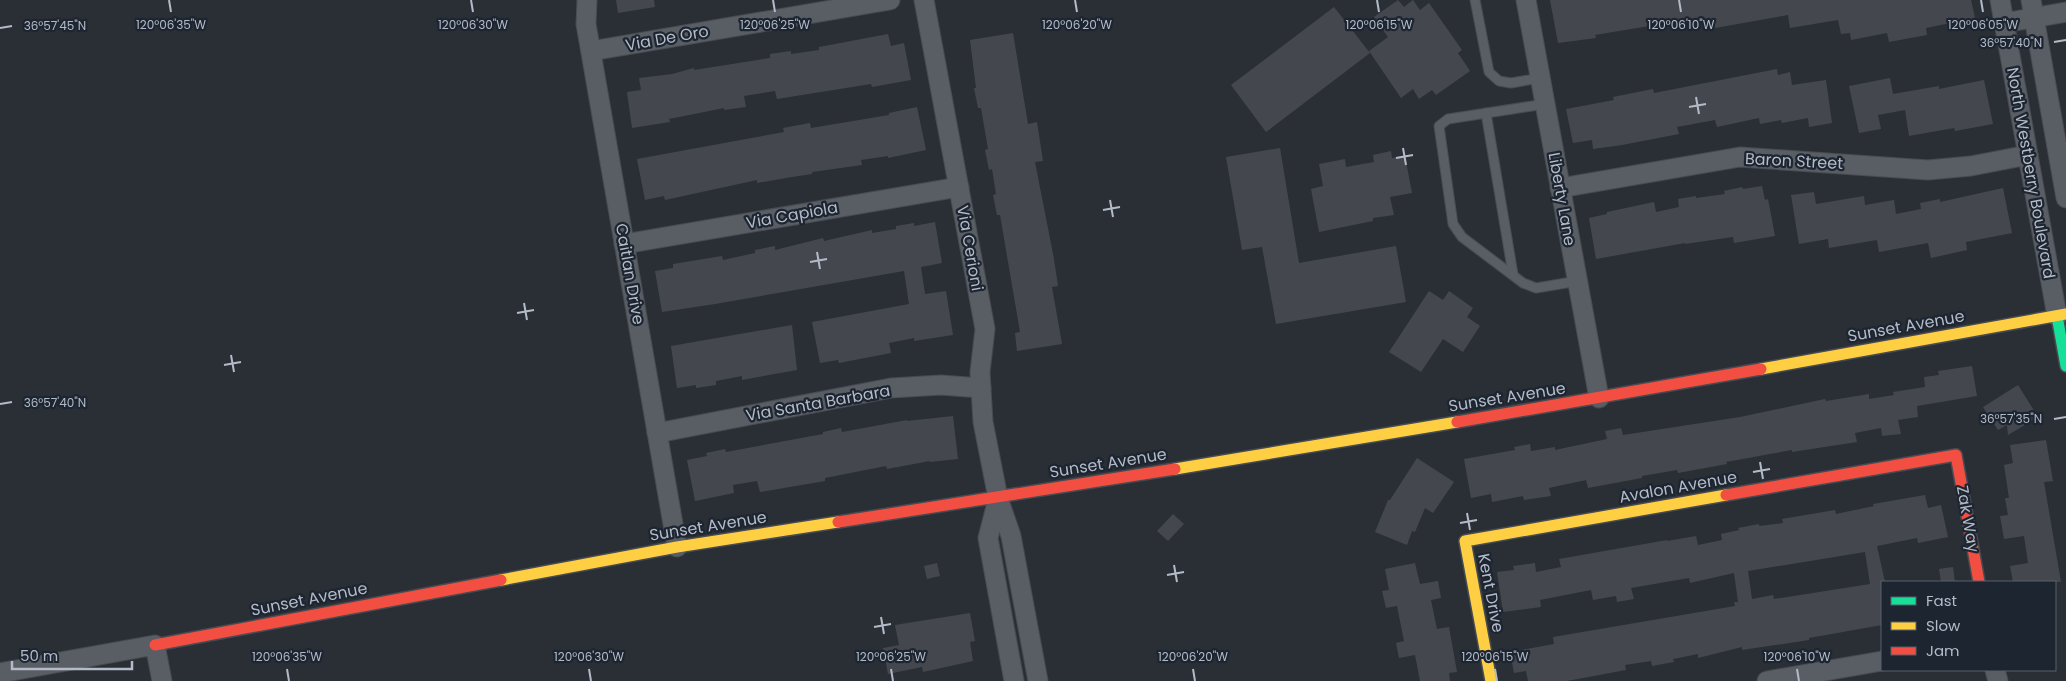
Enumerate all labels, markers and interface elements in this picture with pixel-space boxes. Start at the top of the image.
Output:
text: 120°06'35"W [136,16,206,33]
text: 120°06'30"W [438,16,508,33]
text: 120°06'25"W [740,16,810,33]
text: 120°06'20"W [1042,16,1112,33]
text: 120°06'15"W [1346,16,1413,33]
text: 120°06'10"W [1648,16,1715,33]
text: 120°06'05"W [1948,16,2019,33]
text: 36°57'45"N [24,17,86,34]
street label: Via De Oro [624,19,710,57]
text: 36°57'40"N [1980,34,2042,51]
street label: North Westberry Boulevard [2001,66,2061,280]
street label: Baron Street [1744,147,1844,175]
street label: Liberty Lane [1542,150,1582,248]
street label: Via Capiola [744,196,840,234]
street label: Via Cerioni [951,203,989,293]
street label: Caitlan Drive [610,222,650,326]
street label: Sunset Avenue [1846,304,1966,348]
street label: Sunset Avenue [1447,376,1567,418]
street label: Via Santa Barbara [744,379,892,427]
text: 36°57'40"N [24,394,86,411]
text: 36°57'35"N [1980,410,2042,427]
street label: Sunset Avenue [1048,442,1168,484]
street label: Avalon Avenue [1617,465,1739,509]
street label: Zak Way [1951,484,1985,554]
street label: Sunset Avenue [648,505,768,547]
street label: Kent Drive [1472,552,1510,635]
street label: Sunset Avenue [249,576,369,622]
legend [1881,581,2056,671]
text: Fast [1926,590,1957,611]
text: Slow [1926,615,1961,636]
scale bar [12,638,132,670]
text: Jam [1926,640,1960,661]
text: 50 m [20,645,58,666]
text: 120°06'35"W [252,648,322,665]
text: 120°06'30"W [554,648,624,665]
text: 120°06'25"W [856,648,926,665]
text: 120°06'20"W [1158,648,1228,665]
text: 120°06'15"W [1462,648,1529,665]
text: 120°06'10"W [1764,648,1831,665]

